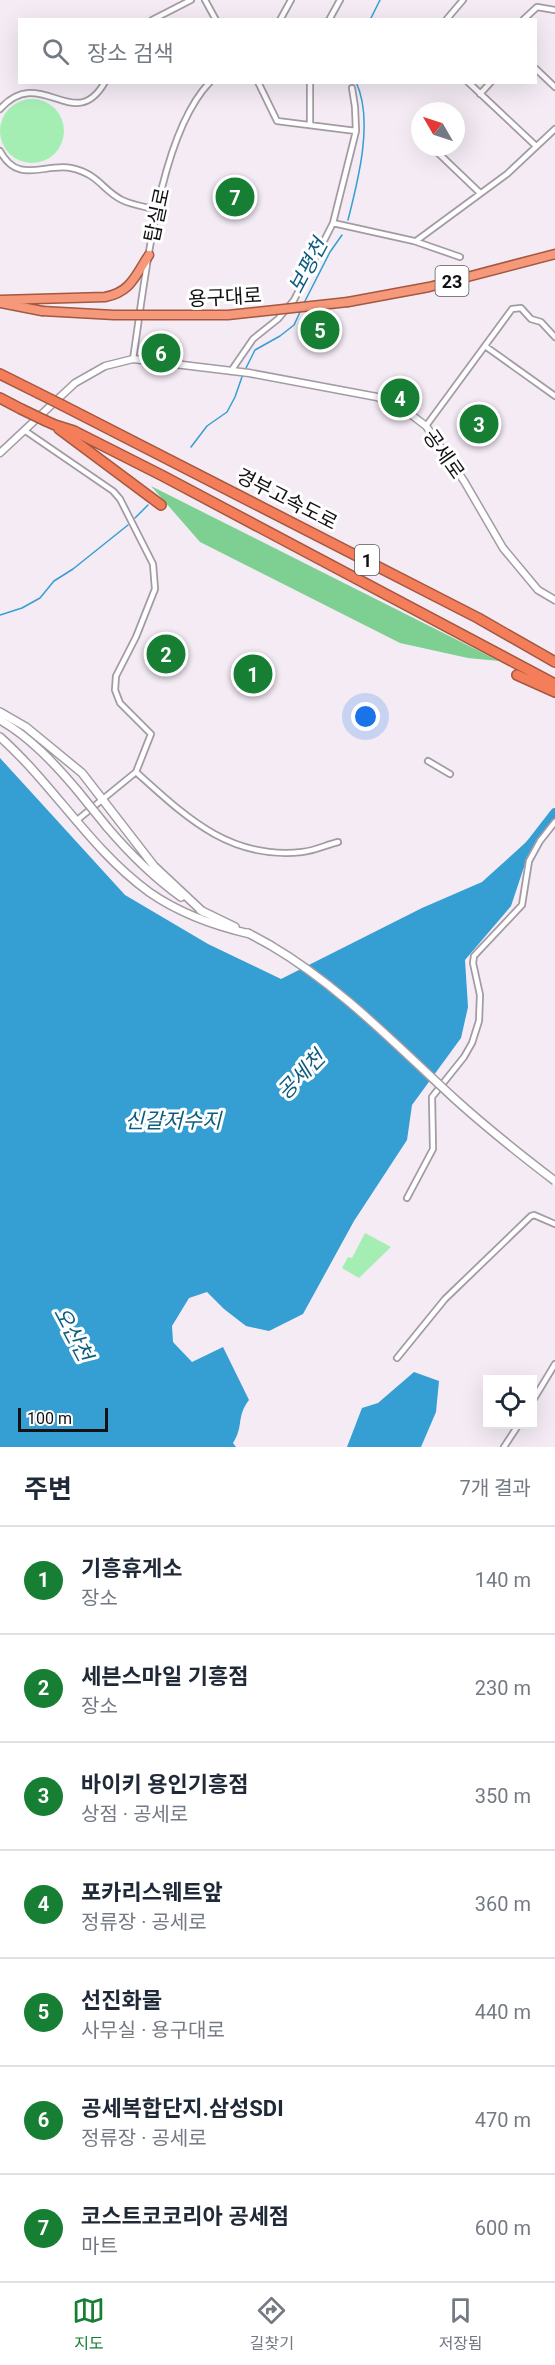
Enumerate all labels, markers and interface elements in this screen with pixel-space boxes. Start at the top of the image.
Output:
search box [18,18,537,84]
icon: search [39,35,72,68]
text: 장소 검색 [87,41,173,66]
north arrow [411,102,465,156]
pin: 7 [216,174,254,220]
street label: 탑실로 [140,186,174,244]
water label: 보평천 [284,232,333,297]
road number: 23 [436,266,468,296]
street label: 용구대로 [188,283,262,311]
pin: 5 [300,308,340,352]
pin: 6 [142,330,180,376]
pin: 4 [380,376,420,420]
pin: 3 [460,402,498,446]
street label: 공세로 [418,425,470,483]
street label: 경부고속도로 [232,463,342,535]
road number: 1 [355,545,379,575]
pin: 2 [146,632,186,676]
pin: 1 [234,652,272,696]
your location [351,702,380,731]
water label: 공세천 [272,1044,332,1104]
water label: 신갈저수지 [125,1109,223,1133]
water label: 오산천 [49,1303,98,1368]
map controls [483,1375,537,1429]
button: locate [483,1375,537,1429]
scale bar [18,1405,108,1432]
text: 100 m [27,1409,72,1428]
text: 주변 [24,1474,72,1504]
text: 7개 결과 [460,1476,531,1500]
text: 기흥휴게소 [81,1556,182,1581]
text: 1 [38,1568,49,1592]
text: 140 m [475,1568,531,1592]
text: 장소 [81,1586,118,1610]
text: 세븐스마일 기흥점 [81,1664,248,1689]
text: 2 [38,1676,49,1700]
text: 230 m [475,1676,531,1700]
text: 장소 [81,1694,118,1718]
text: 바이키 용인기흥점 [81,1772,248,1797]
text: 3 [38,1784,49,1808]
text: 350 m [475,1784,531,1808]
text: 상점 · 공세로 [81,1802,188,1826]
text: 포카리스웨트앞 [81,1880,223,1905]
text: 4 [38,1892,49,1916]
text: 360 m [475,1892,531,1916]
text: 정류장 · 공세로 [81,1910,207,1934]
text: 선진화물 [81,1988,162,2013]
text: 5 [38,2000,49,2024]
text: 440 m [475,2000,531,2024]
text: 사무실 · 용구대로 [81,2018,225,2042]
text: 공세복합단지.삼성SDI [81,2096,284,2121]
text: 6 [38,2108,49,2132]
text: 470 m [475,2108,531,2132]
text: 정류장 · 공세로 [81,2126,207,2150]
text: 코스트코코리아 공세점 [81,2204,289,2229]
text: 7 [38,2216,49,2240]
text: 600 m [475,2216,531,2240]
text: 마트 [81,2234,118,2258]
tab: 지도 [72,2294,105,2354]
tab: 길찾기 [250,2294,294,2354]
tab: 저장됨 [439,2294,483,2354]

